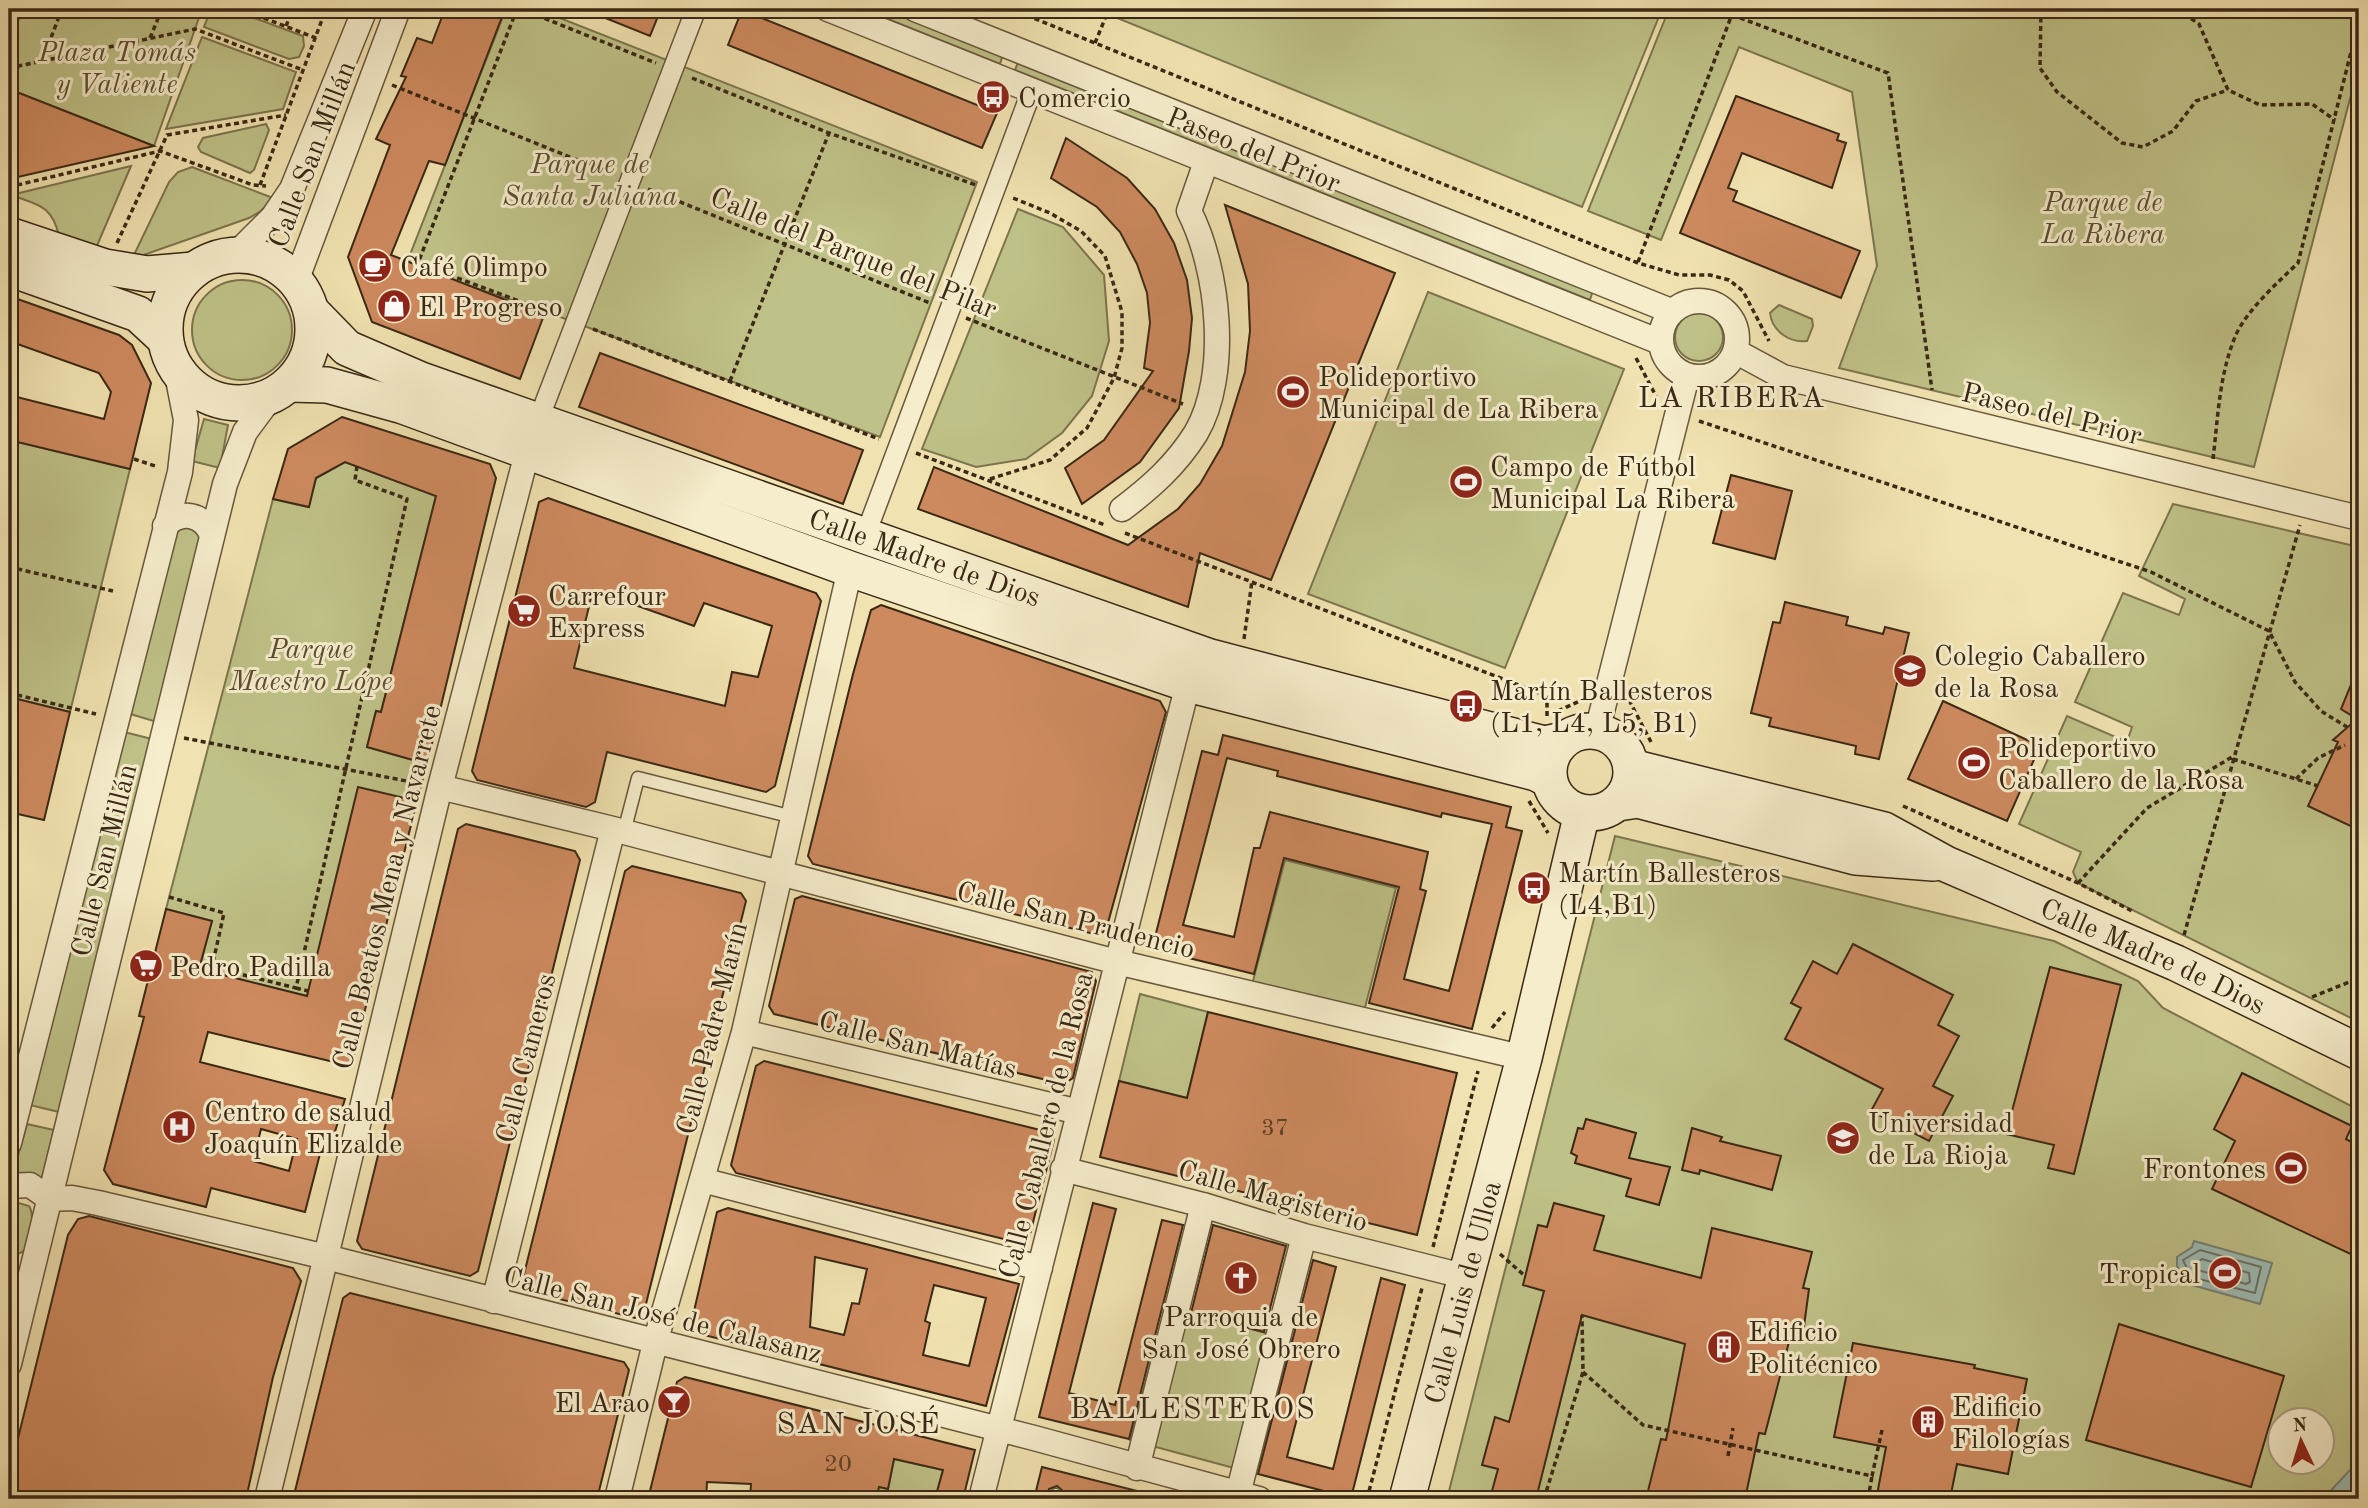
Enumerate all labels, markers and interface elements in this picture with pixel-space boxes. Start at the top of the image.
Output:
park label: Plaza Tomás y Valiente [37,40,196,100]
street label: Calle San Millán [265,58,362,252]
bus stop icon: Comercio [974,78,1012,116]
place label: Comercio [1018,86,1131,114]
street label: Paseo del Prior [1162,104,1344,199]
park label: Parque de Santa Juliana [503,152,677,212]
street label: Calle del Parque del Pilar [706,184,1000,325]
park label: Parque de La Ribera [2040,190,2165,250]
cafe icon: Café Olimpo [356,247,394,285]
place label: Café Olimpo [400,255,548,283]
shop icon: El Progreso [375,287,413,325]
place label: El Progreso [418,295,563,323]
place label: Polideportivo Municipal de La Ribera [1318,365,1599,425]
sports icon: Polideportivo Municipal de La Ribera [1274,373,1312,411]
street label: Paseo del Prior [1958,380,2144,452]
district label: LA RIBERA [1638,384,1826,414]
place label: Campo de Fútbol Municipal La Ribera [1490,455,1735,515]
sports icon: Campo de Fútbol Municipal La Ribera [1447,463,1485,501]
street label: Calle Madre de Dios [805,506,1043,613]
place label: Carrefour Express [548,584,666,644]
supermarket icon: Carrefour Express [505,592,543,630]
park label: Parque Maestro Lópe [228,637,393,697]
place label: Colegio Caballero de la Rosa [1934,644,2146,704]
school or university icon: Colegio Caballero de la Rosa [1891,652,1929,690]
place label: Martín Ballesteros (L1, L4, L5, B1) [1490,679,1713,739]
bus stop icon: Martín Ballesteros (L1, L4, L5, B1) [1447,687,1485,725]
street label: Calle Beatos Mena y Navarrete [330,703,448,1073]
place label: Polideportivo Caballero de la Rosa [1998,736,2245,796]
sports icon: Polideportivo Caballero de la Rosa [1955,744,1993,782]
street label: Calle San Millán [68,761,143,960]
place label: Martín Ballesteros (L4,B1) [1558,861,1781,921]
bus stop icon: Martín Ballesteros (L4,B1) [1515,869,1553,907]
street label: Calle San Prudencio [953,879,1197,965]
street label: Calle Madre de Dios [2036,895,2269,1021]
street label: Calle Padre Marín [674,919,754,1138]
supermarket icon: Pedro Padilla [127,947,165,985]
place label: Pedro Padilla [170,955,331,983]
street label: Calle Caballero de la Rosa [996,969,1100,1282]
street label: Calle Cameros [493,971,563,1146]
street label: Calle San Matías [815,1009,1019,1085]
place label: Centro de salud Joaquín Elizalde [204,1100,402,1160]
hospital icon: Centro de salud Joaquín Elizalde [160,1108,198,1146]
place label: Universidad de La Rioja [1868,1111,2013,1171]
house number: 37 [1261,1117,1289,1141]
school or university icon: Universidad de La Rioja [1824,1119,1862,1157]
sports icon: Frontones [2272,1149,2310,1187]
street label: Calle Magisterio [1174,1157,1370,1238]
place label: Frontones [2143,1157,2266,1185]
street label: Calle Luis de Ulloa [1422,1178,1508,1408]
sports icon: Tropical [2206,1254,2244,1292]
church icon: Parroquia de San José Obrero [1222,1259,1260,1297]
place label: Tropical [2099,1262,2200,1290]
street label: Calle San José de Calasanz [500,1264,824,1370]
place label: Parroquia de San José Obrero [1141,1305,1341,1365]
place label: Edificio Politécnico [1748,1320,1878,1380]
building icon: Edificio Politécnico [1705,1328,1743,1366]
bar icon: El Arao [655,1383,693,1421]
place label: El Arao [555,1391,650,1419]
district label: BALLESTEROS [1069,1395,1317,1425]
place label: Edificio Filologías [1952,1395,2070,1455]
building icon: Edificio Filologías [1909,1403,1947,1441]
district label: SAN JOSÉ [777,1405,941,1440]
north arrow [2266,1406,2336,1476]
text: N [2292,1417,2308,1437]
house number: 20 [824,1453,852,1477]

